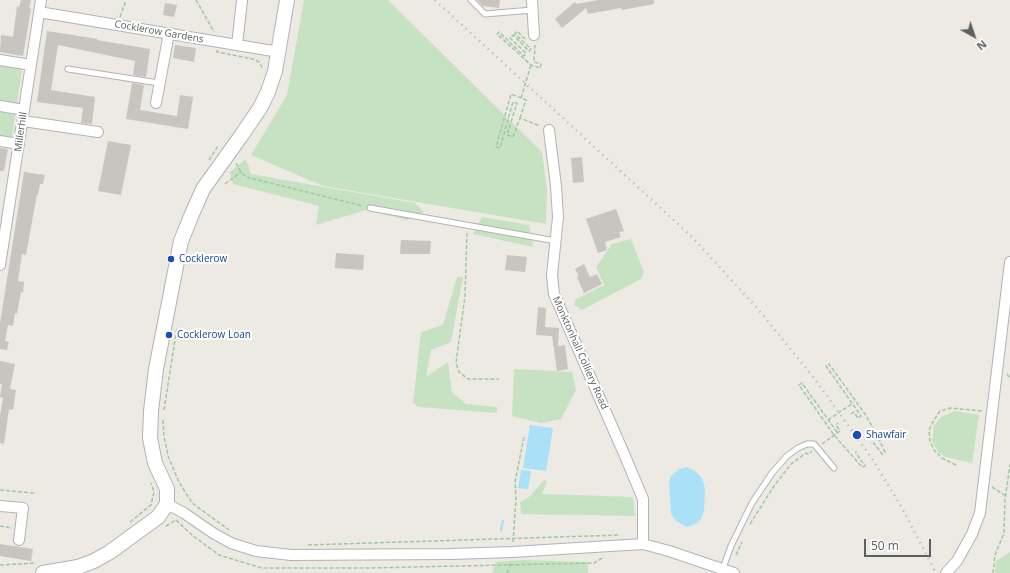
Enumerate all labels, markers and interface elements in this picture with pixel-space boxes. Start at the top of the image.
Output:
north arrow [954,16,994,56]
street label: Cocklerow Gardens [113,18,205,46]
text: N [974,37,990,54]
street label: Millerhill [12,111,30,153]
place label: Cocklerow [179,253,227,265]
marker: Cocklerow [166,254,176,264]
street label: Monktonhall Colliery Road [550,295,610,411]
place label: Cocklerow Loan [177,329,251,341]
marker: Cocklerow Loan [164,330,174,340]
marker: Shawfair [851,429,863,441]
place label: Shawfair [866,429,906,441]
scale bar [866,531,933,557]
text: 50 m [871,537,899,554]

